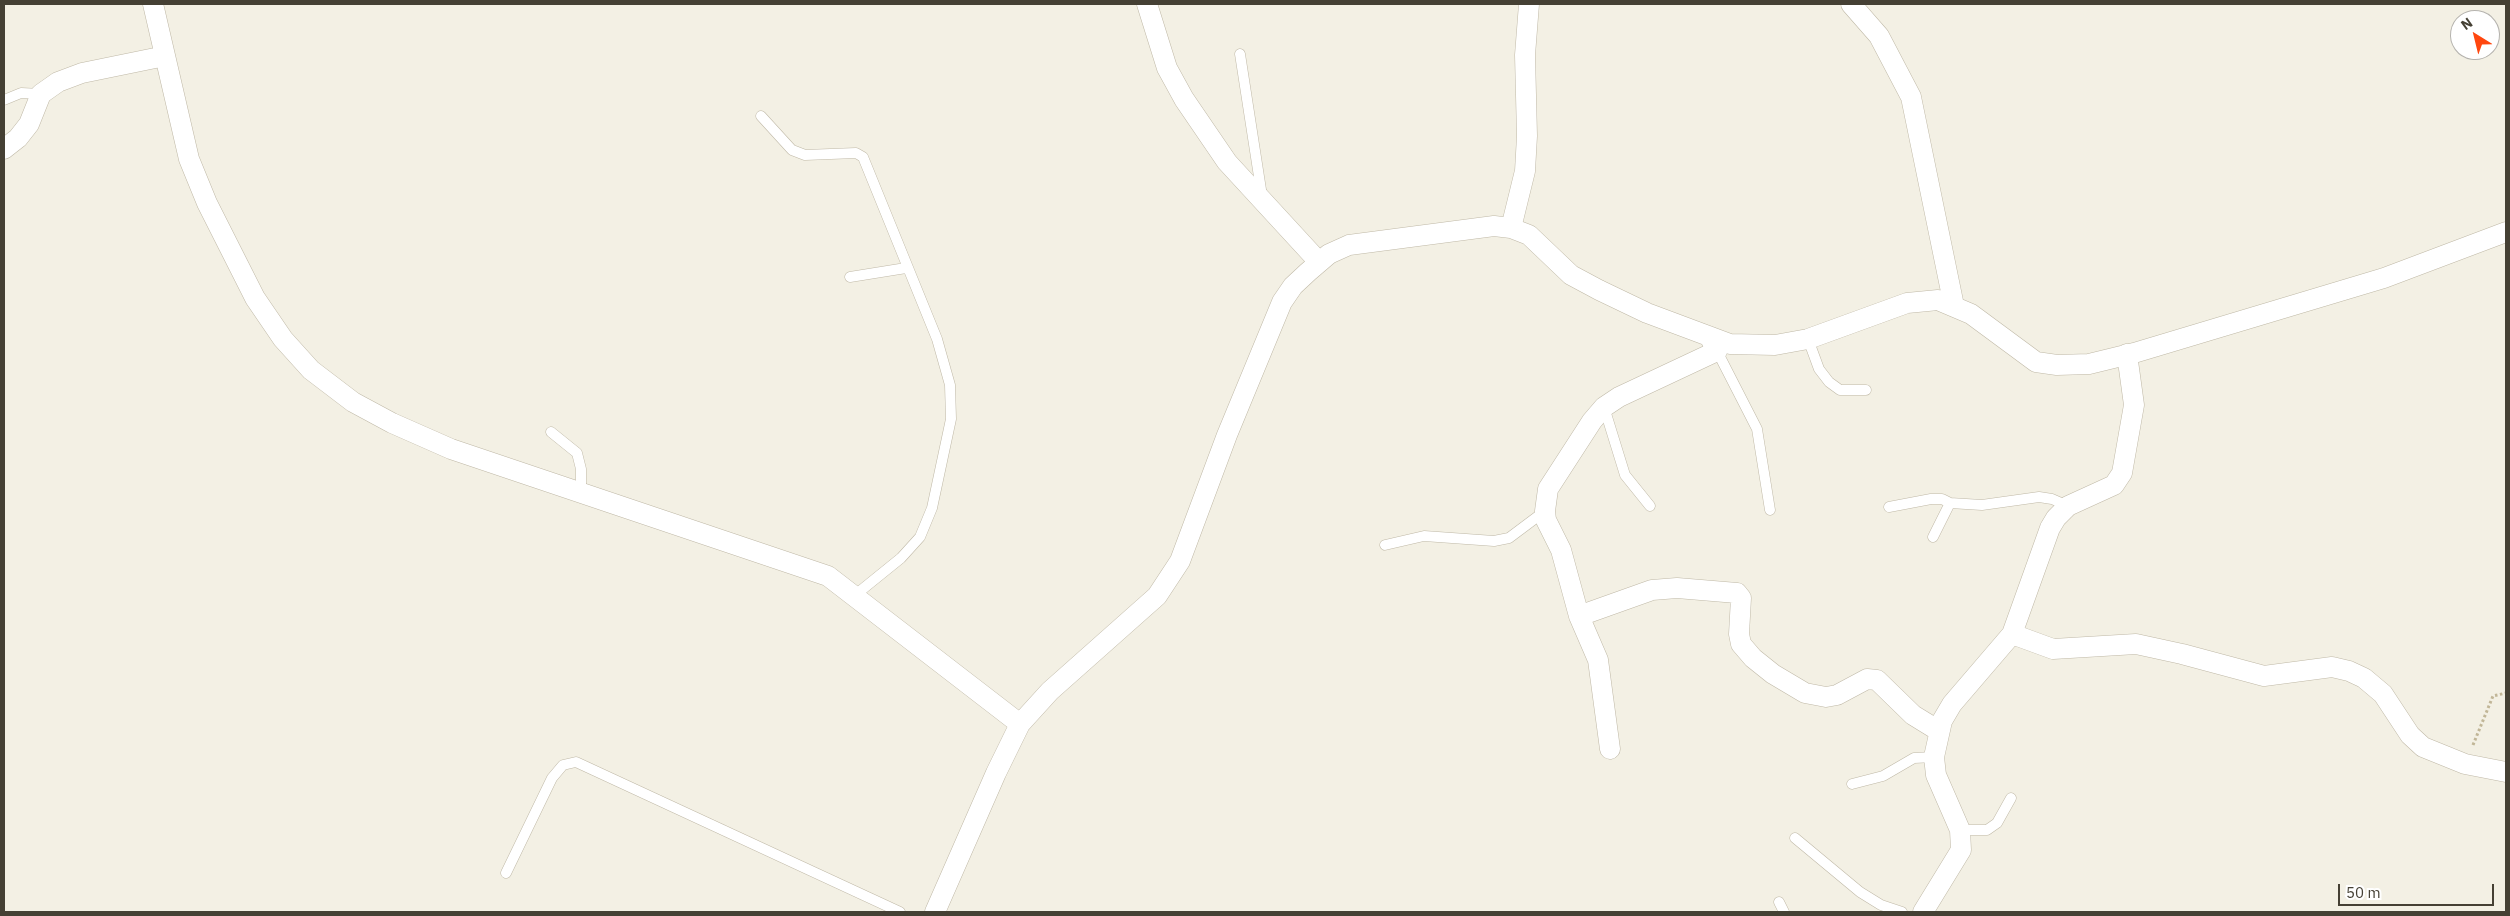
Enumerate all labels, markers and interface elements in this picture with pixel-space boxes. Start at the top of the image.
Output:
north arrow [2450,10,2500,60]
text: N [2457,13,2476,34]
scale bar [2340,874,2496,906]
text: 50 m [2346,883,2381,902]

